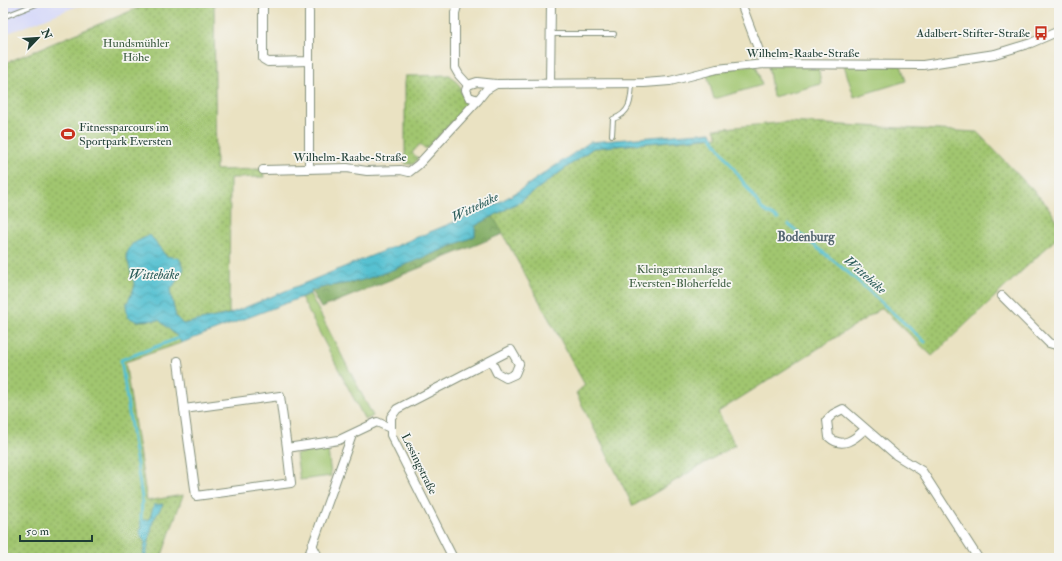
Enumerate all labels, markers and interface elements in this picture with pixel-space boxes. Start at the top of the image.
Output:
north arrow [18,18,58,58]
bus stop icon: Adalbert-Stifter-Straße [1033,25,1049,41]
text: N [38,26,55,42]
place label: Adalbert-Stifter-Straße [916,26,1030,41]
park label: Hundsmühler Höhe [103,36,170,65]
street label: Wilhelm-Raabe-Straße [745,46,860,61]
place label: Fitnessparcours im Sportpark Eversten [79,120,172,149]
sports icon: Fitnessparcours im Sportpark Eversten [60,126,76,142]
street label: Wilhelm-Raabe-Straße [292,150,407,165]
water label: Wittebäke [449,188,502,225]
district label: Bodenburg [777,229,835,246]
water label: Wittebäke [841,252,890,298]
park label: Kleingartenanlage Eversten-Bloherfelde [629,262,731,291]
water label: Wittebäke [129,267,180,283]
street label: Lessingstraße [398,431,440,497]
scale bar [20,517,92,543]
text: 50 m [26,524,50,539]

